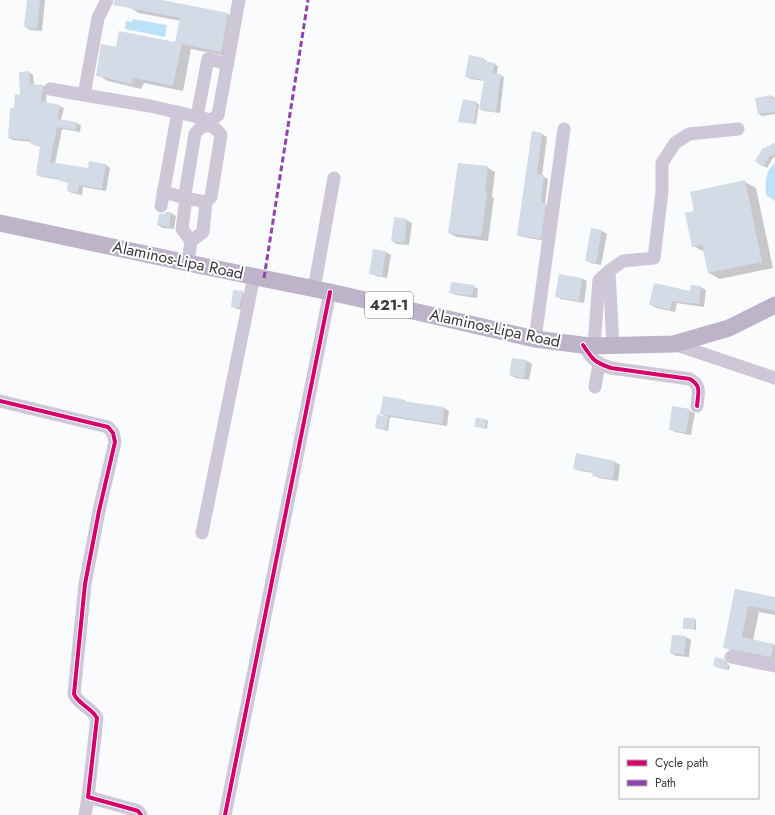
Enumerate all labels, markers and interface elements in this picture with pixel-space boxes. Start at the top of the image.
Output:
street label: Alaminos-Lipa Road [111,235,245,285]
road number: 421-1 [365,292,413,318]
street label: Alaminos-Lipa Road [428,303,562,353]
legend [619,747,759,799]
text: Cycle path [655,754,708,772]
text: Path [655,774,676,792]

